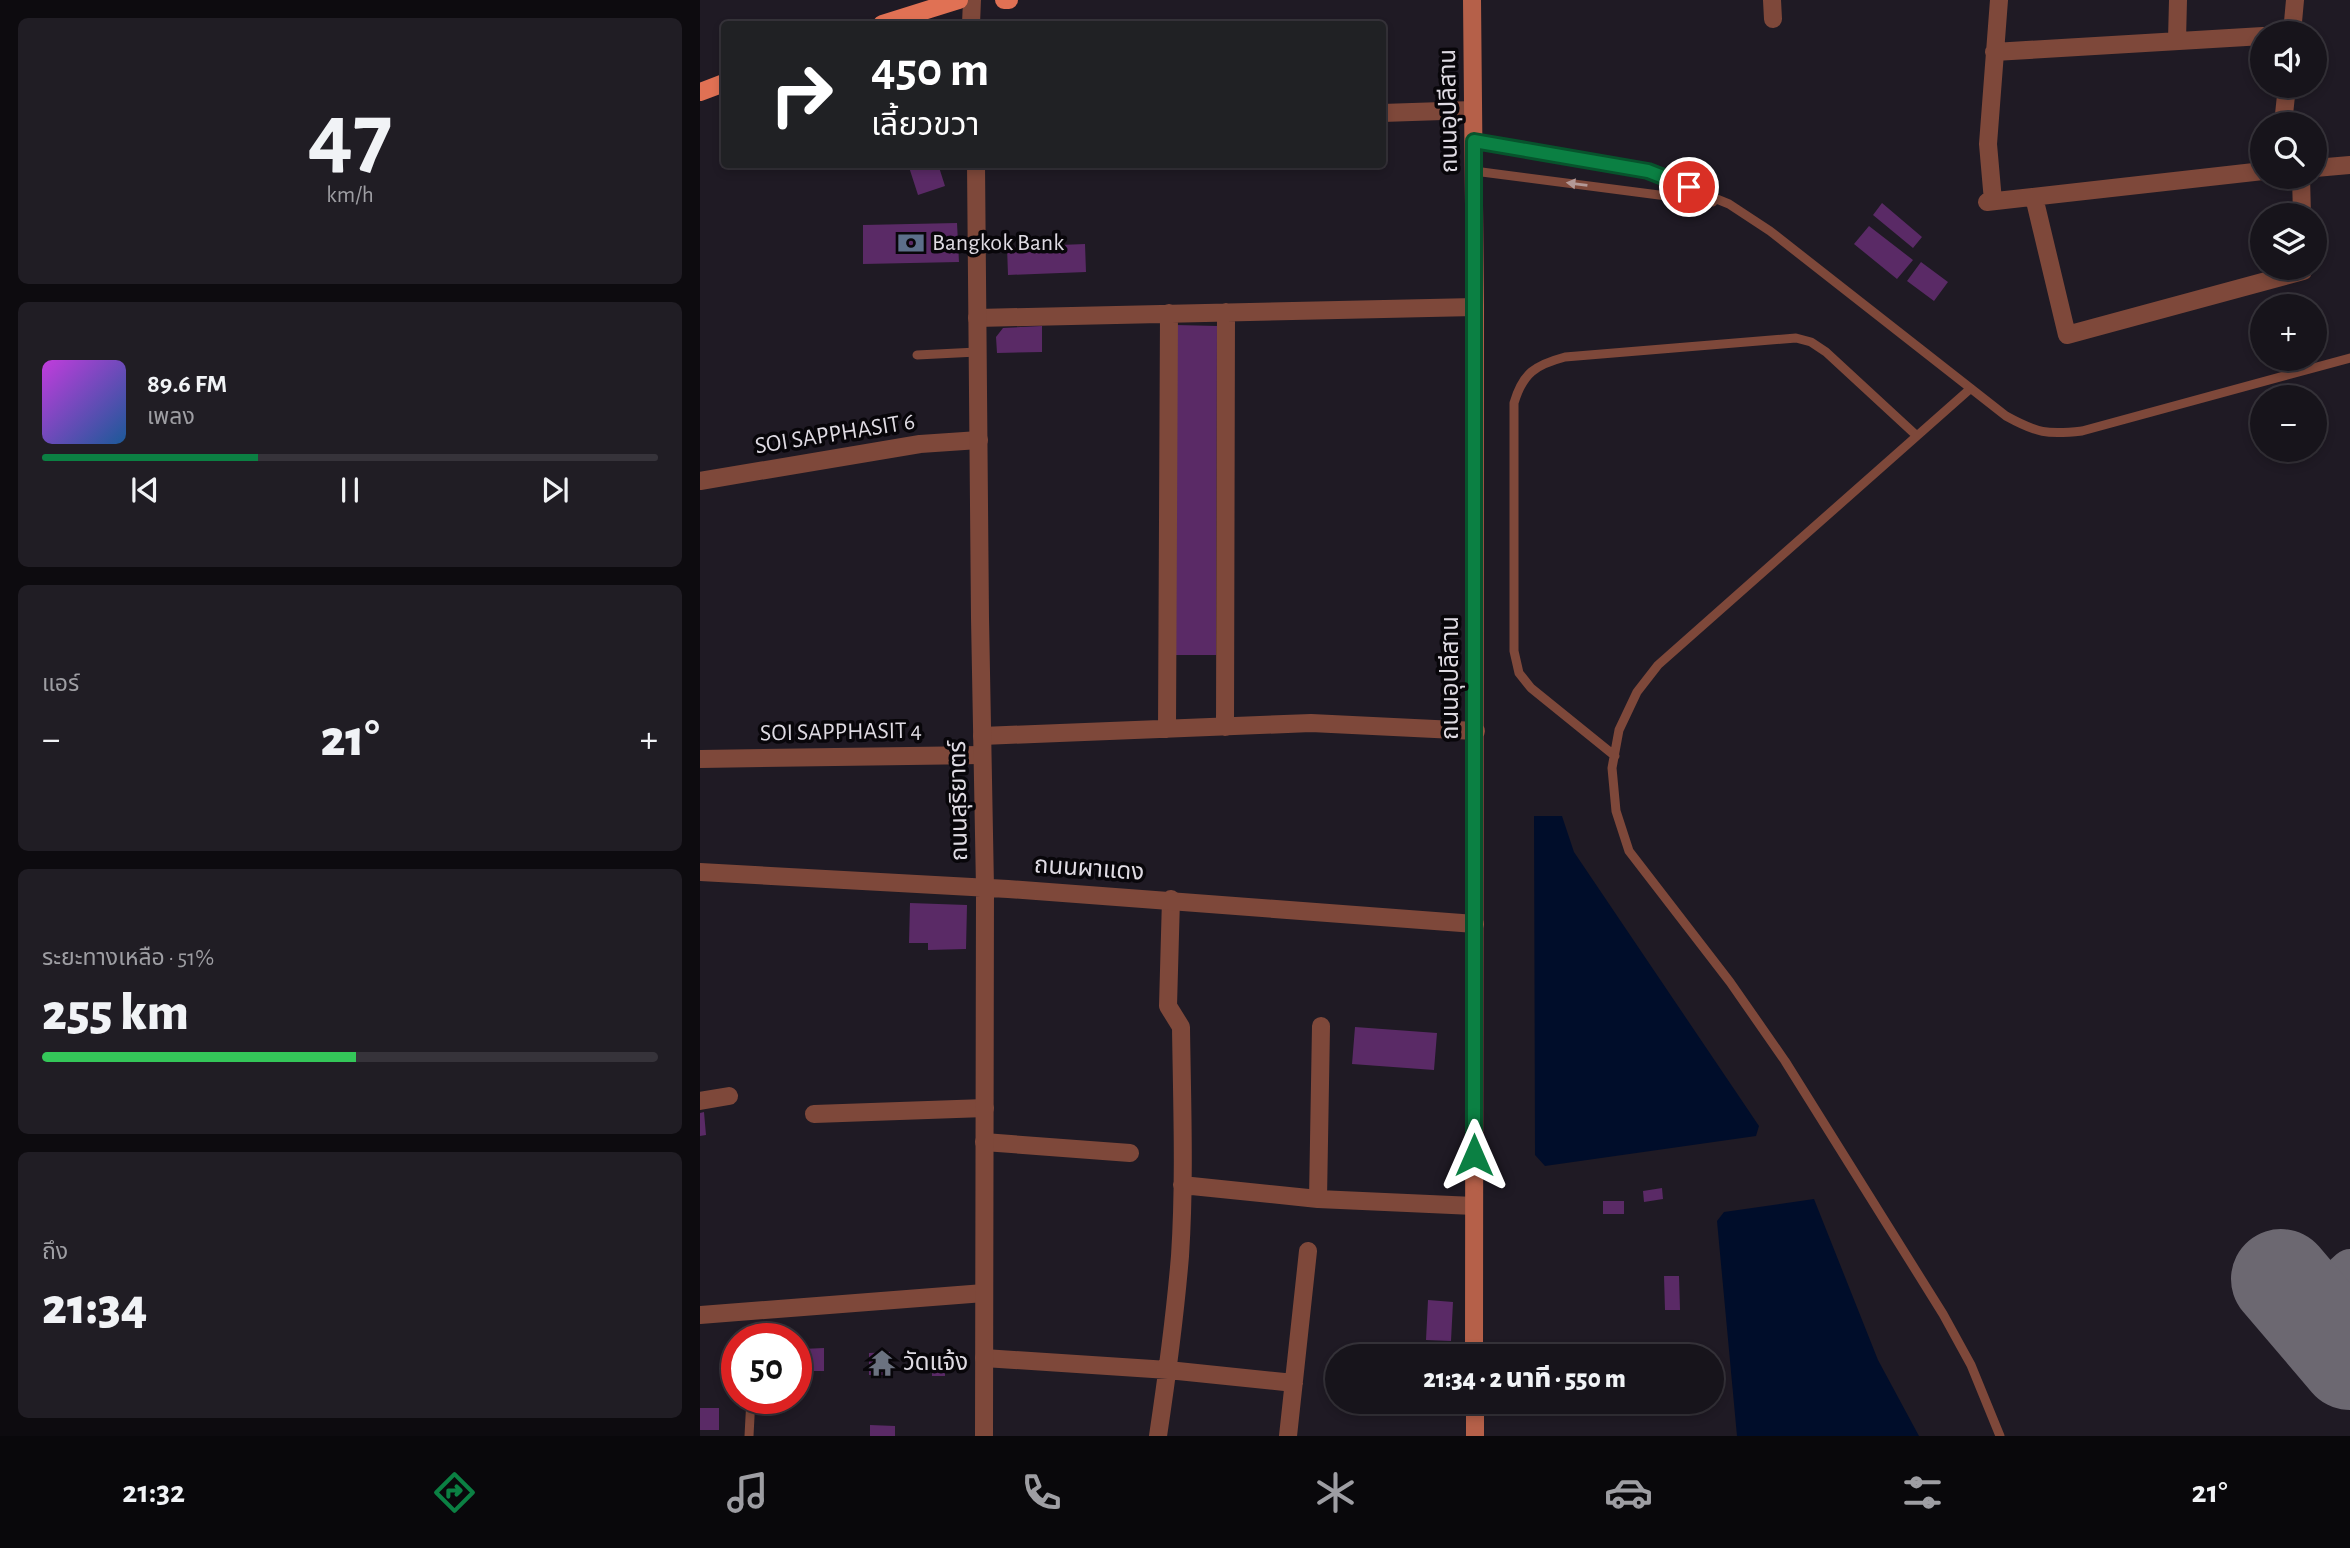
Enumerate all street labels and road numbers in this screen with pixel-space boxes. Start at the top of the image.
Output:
street label: ถนนอุปลีสาน [1435,49,1464,173]
street label: SOI SAPPHASIT 6 [753,409,917,459]
street label: ถนนอุปลีสาน [1438,616,1465,740]
street label: SOI SAPPHASIT 4 [760,719,922,745]
street label: ถนนสุริยาตร์ [946,739,974,861]
street label: ถนนผาแดง [1033,853,1145,885]

